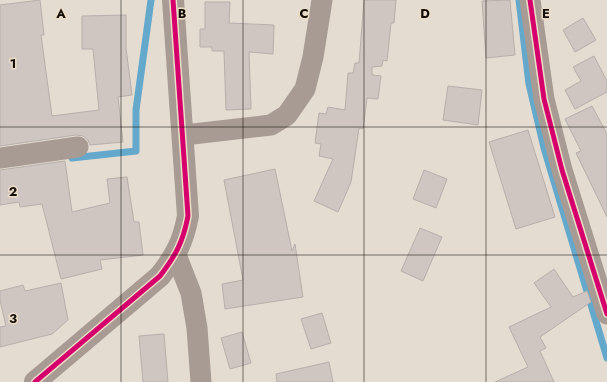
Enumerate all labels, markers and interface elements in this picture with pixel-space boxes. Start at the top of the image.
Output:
text: A [55,4,66,23]
text: B [178,4,187,23]
text: C [299,4,309,23]
text: D [420,4,430,23]
text: E [542,4,550,23]
text: 1 [10,54,16,73]
text: 2 [9,182,17,201]
text: 3 [9,309,17,328]

